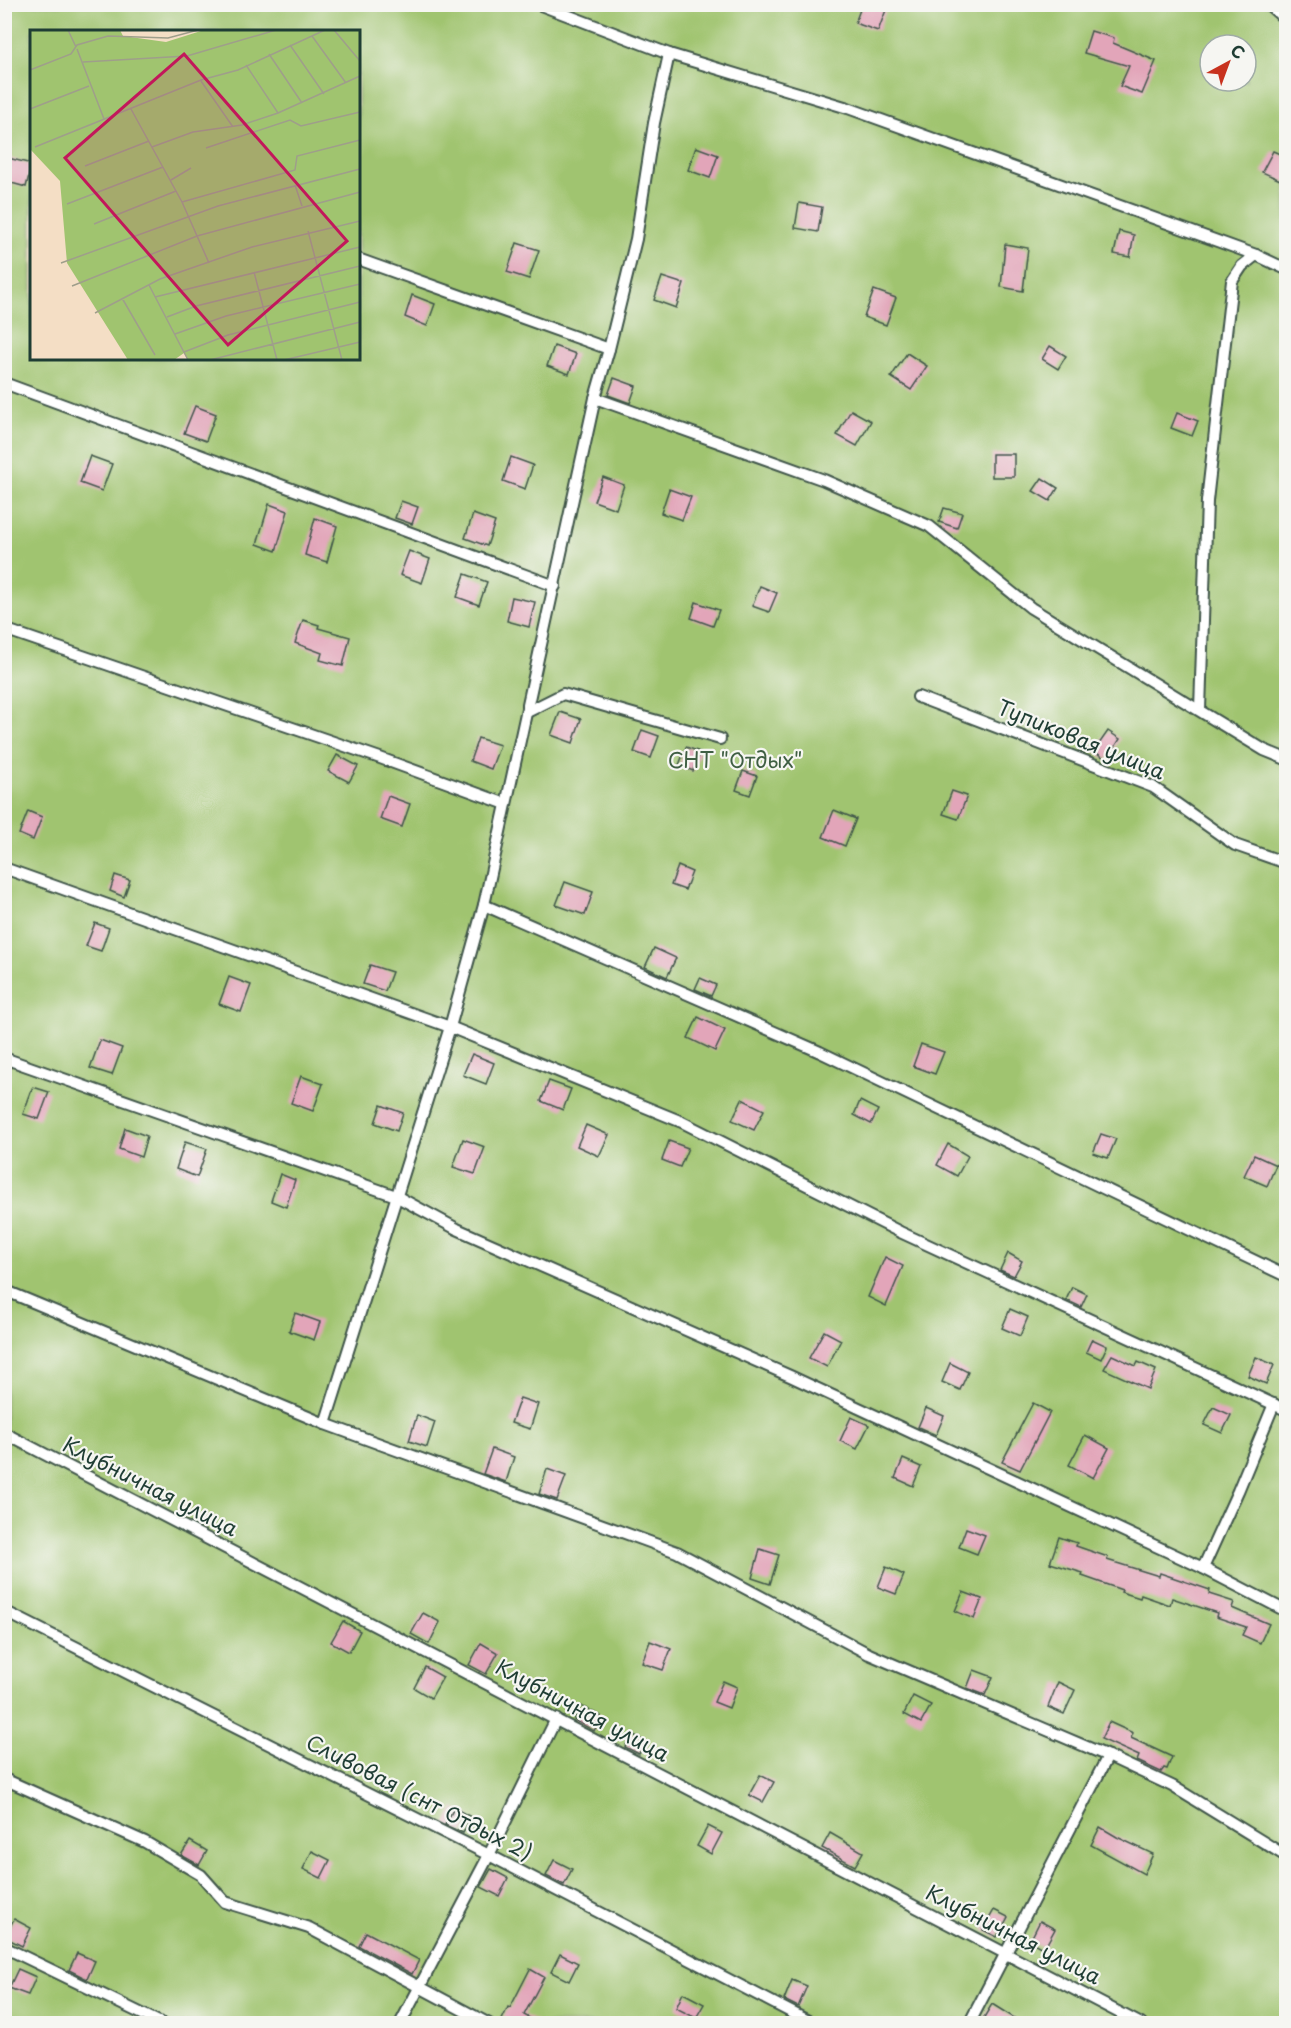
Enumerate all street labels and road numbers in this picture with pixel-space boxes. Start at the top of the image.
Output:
street label: Тупиковая улица [993,690,1171,787]
street label: Клубничная улица [58,1427,245,1544]
street label: Клубничная улица [490,1650,676,1769]
street label: Сливовая (снт Отдых 2) [301,1725,539,1867]
street label: Клубничная улица [921,1875,1108,1992]

